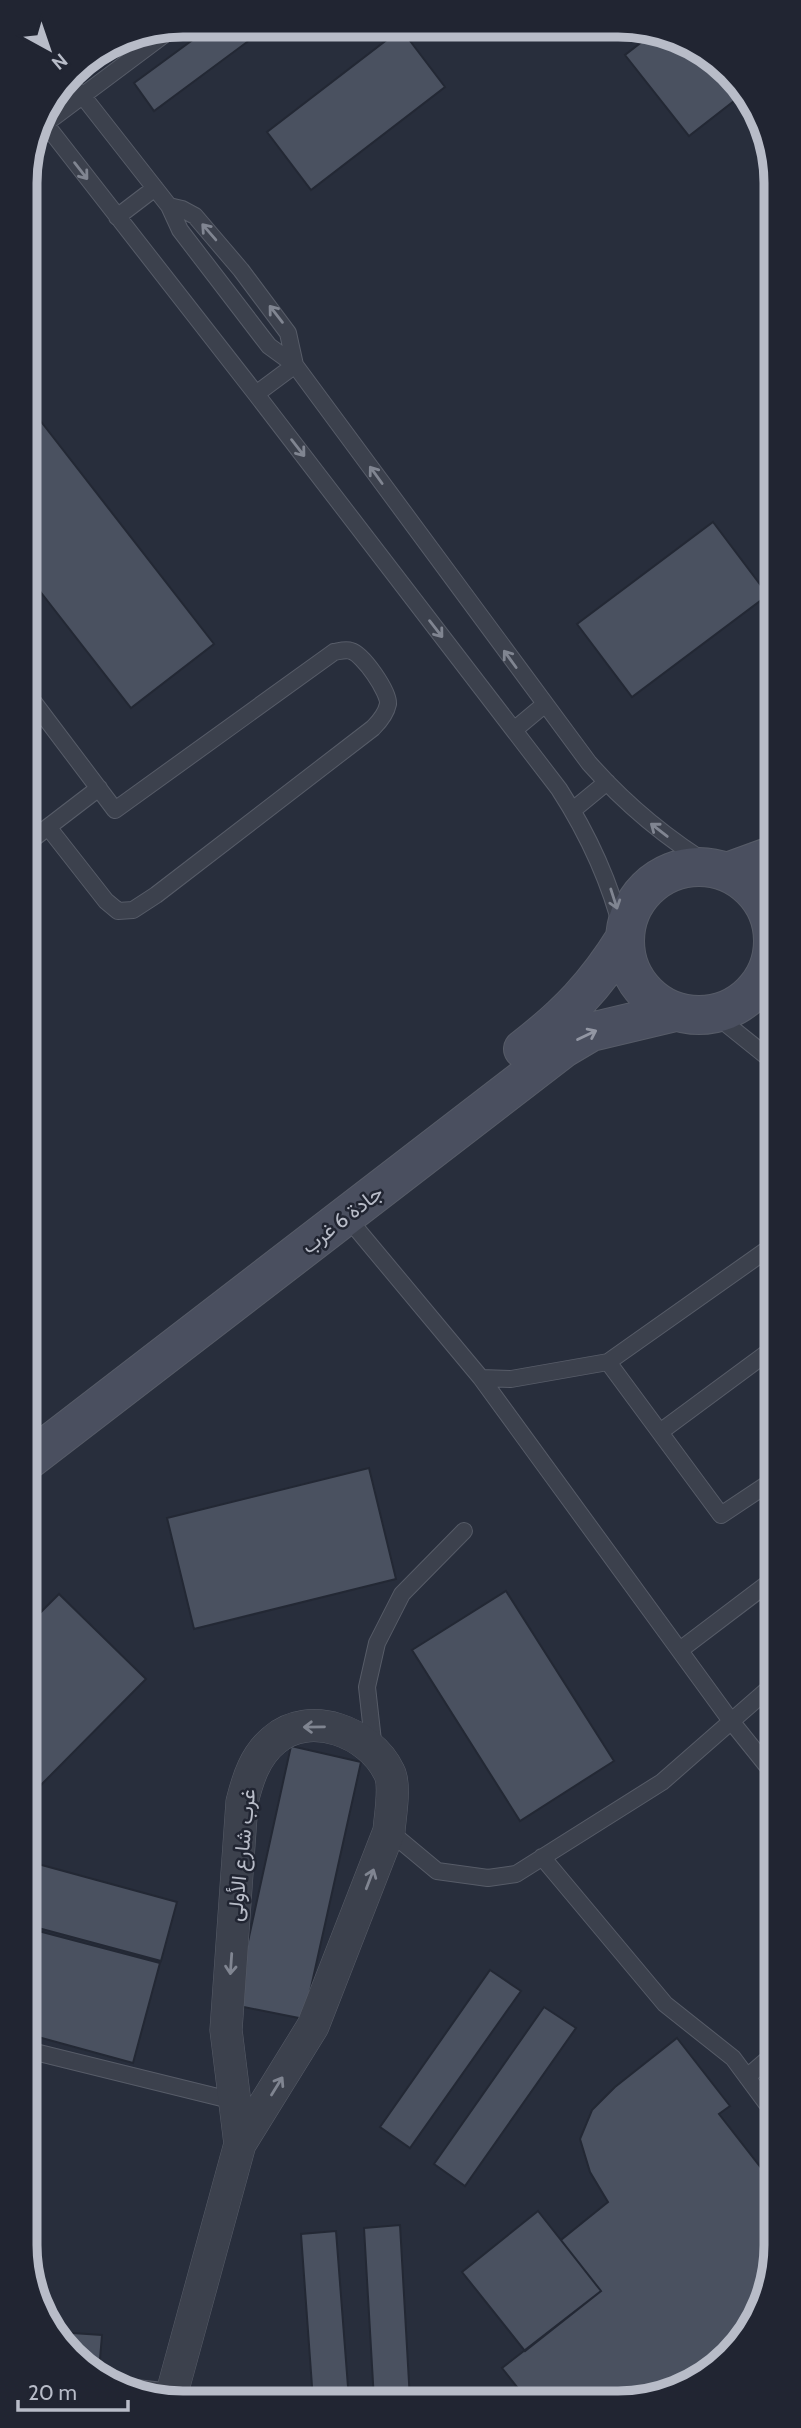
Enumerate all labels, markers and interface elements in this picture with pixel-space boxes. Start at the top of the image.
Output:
north arrow [14,14,84,84]
text: N [47,49,72,75]
one-way arrow [74,162,89,180]
one-way arrow [201,224,217,242]
one-way arrow [268,305,283,324]
one-way arrow [290,439,305,457]
one-way arrow [368,466,383,485]
one-way arrow [429,619,444,637]
one-way arrow [503,650,518,668]
one-way arrow [650,822,668,837]
one-way arrow [608,888,621,910]
one-way arrow [576,1028,597,1041]
street label: جادة 6 غرب [296,1179,388,1259]
one-way arrow [303,1720,326,1734]
street label: غرب شارع الأولى [222,1787,262,1923]
one-way arrow [365,1869,378,1891]
one-way arrow [224,1952,237,1974]
one-way arrow [269,2077,284,2096]
scale bar [18,2368,128,2412]
text: 20 m [28,2380,77,2405]

